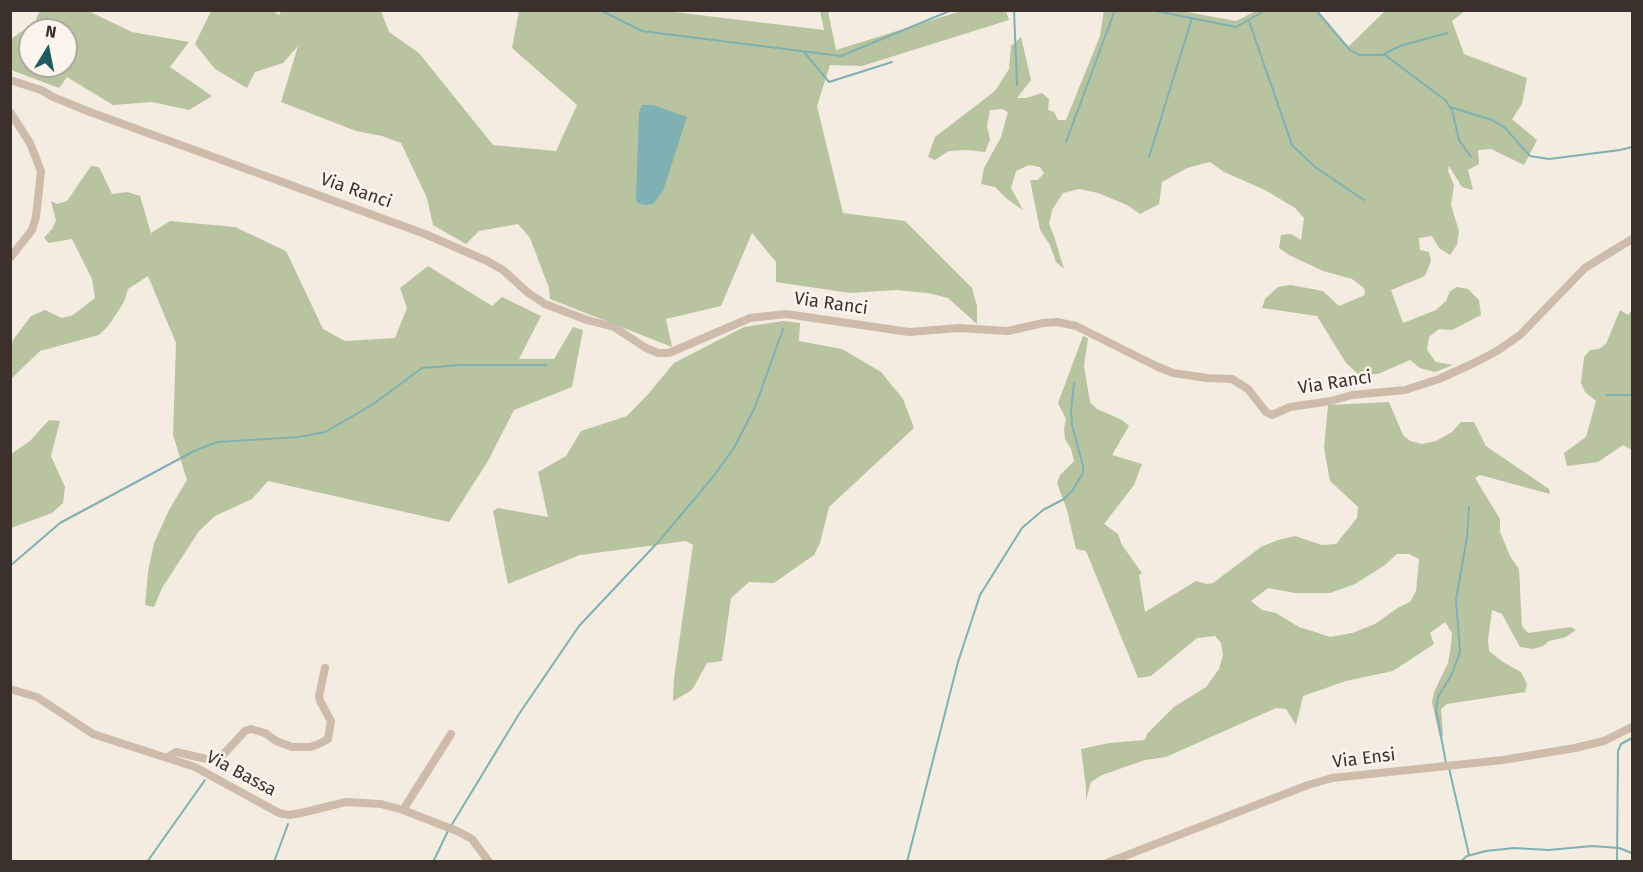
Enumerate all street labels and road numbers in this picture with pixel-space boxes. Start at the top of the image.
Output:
street label: Via Ranci [317,169,395,213]
street label: Via Ranci [793,288,869,320]
street label: Via Ranci [1297,367,1373,399]
street label: Via Ensi [1331,744,1397,774]
street label: Via Bassa [202,747,280,801]

